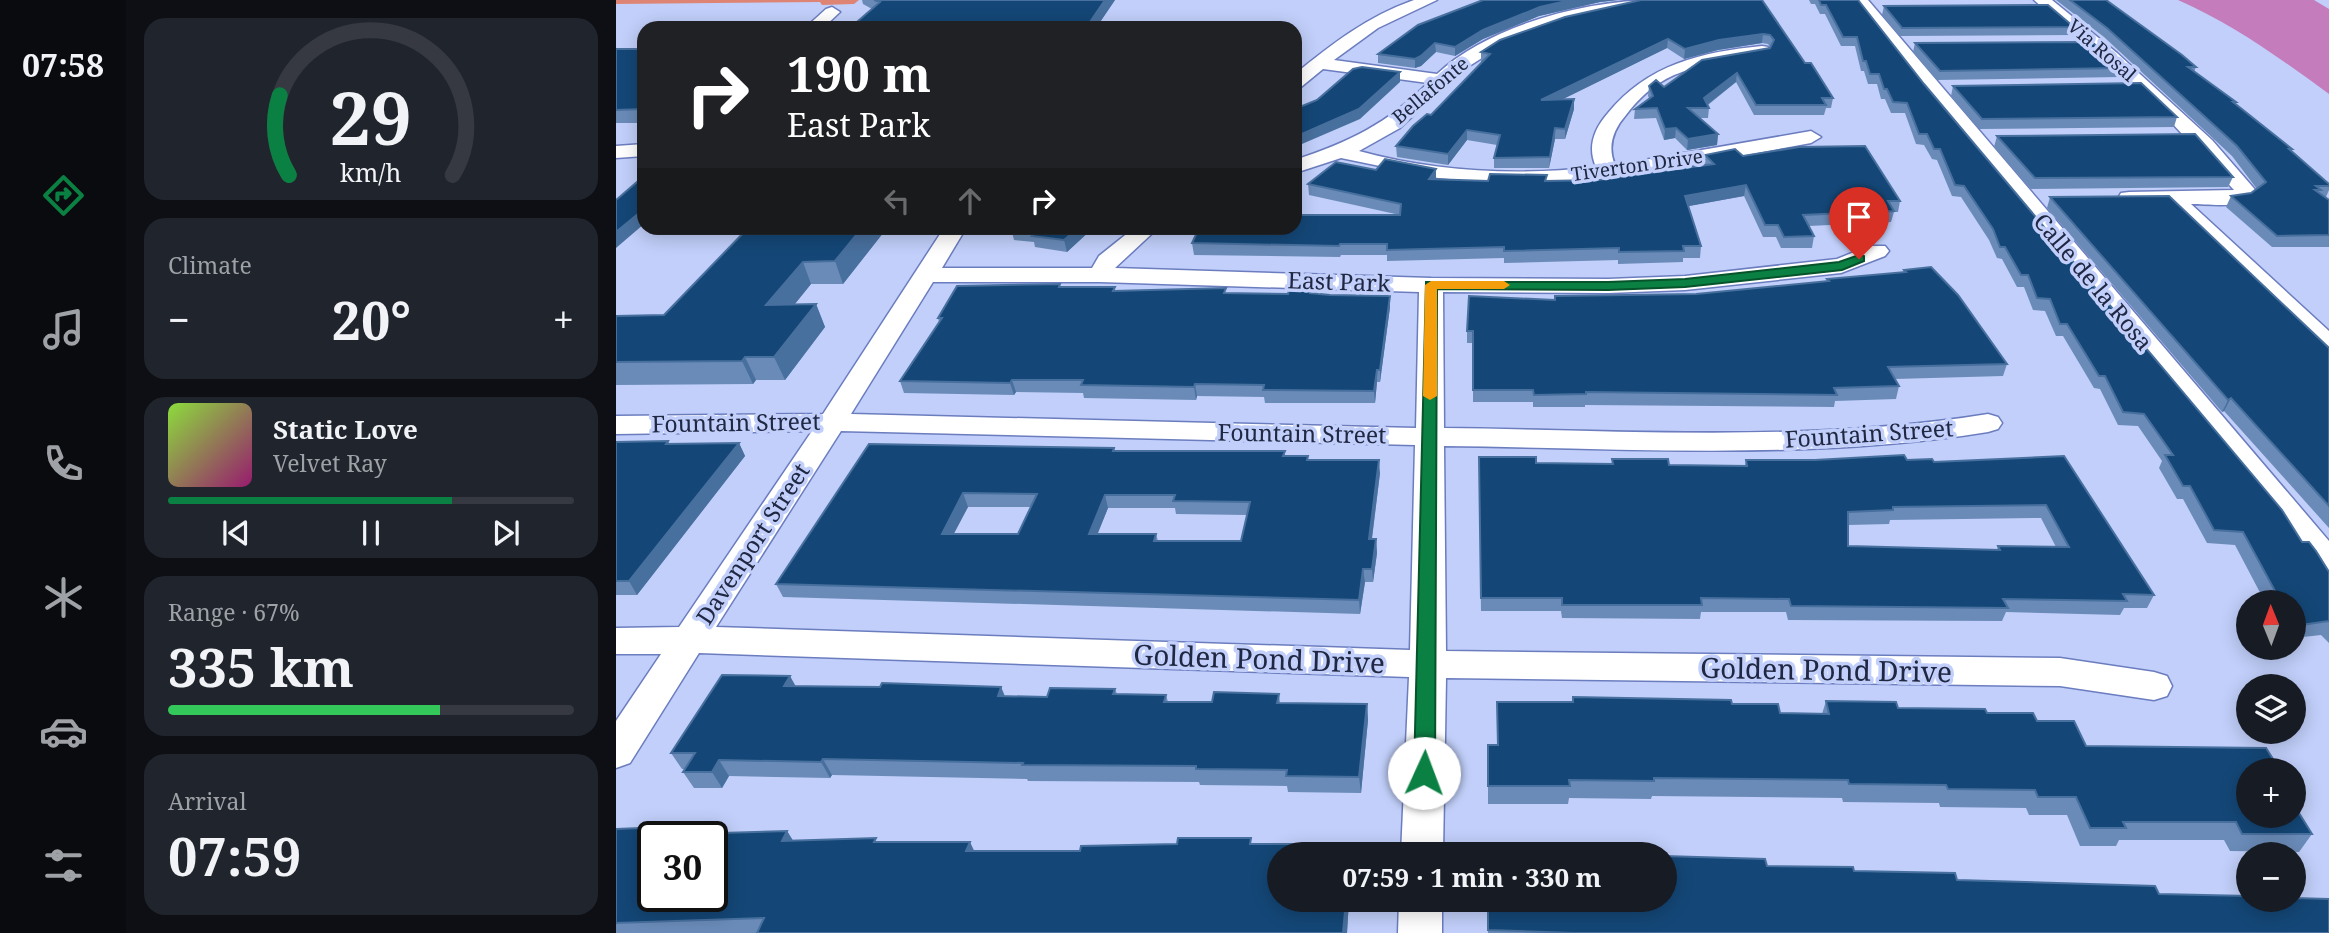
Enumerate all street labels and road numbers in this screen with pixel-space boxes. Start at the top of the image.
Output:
street label: Via Rosal [2062,13,2142,87]
street label: Bellafonte [1386,50,1474,130]
street label: Tiverton Drive [1569,143,1705,187]
street label: Calle de la Rosa [2027,206,2161,357]
street label: East Park [1287,263,1392,299]
street label: Fountain Street [651,405,821,439]
street label: Fountain Street [1784,411,1954,455]
street label: Fountain Street [1217,416,1387,450]
street label: Davenport Street [688,457,816,630]
street label: Golden Pond Drive [1133,635,1385,681]
street label: Golden Pond Drive [1700,648,1952,690]

